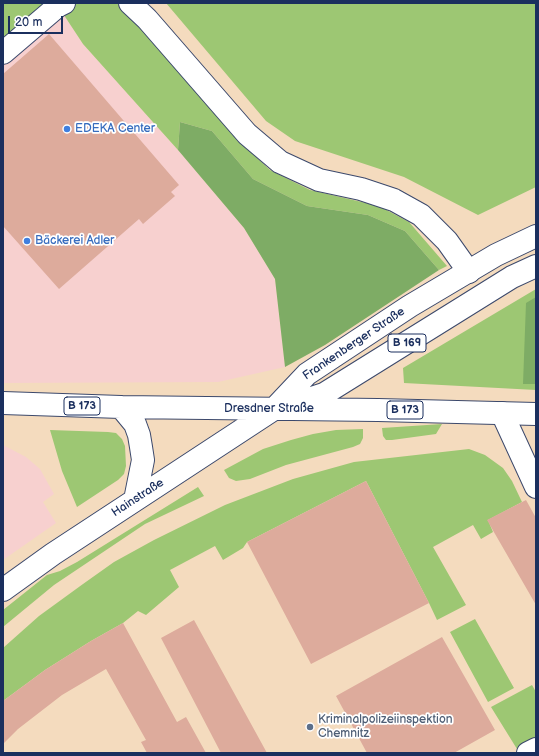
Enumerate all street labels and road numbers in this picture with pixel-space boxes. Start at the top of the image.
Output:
street label: Frankenberger Straße [300,305,408,383]
road number: B 169 [388,334,426,352]
road number: B 173 [64,397,100,415]
road number: B 173 [387,401,423,419]
street label: Dresdner Straße [224,402,314,416]
street label: Hainstraße [109,476,167,520]

